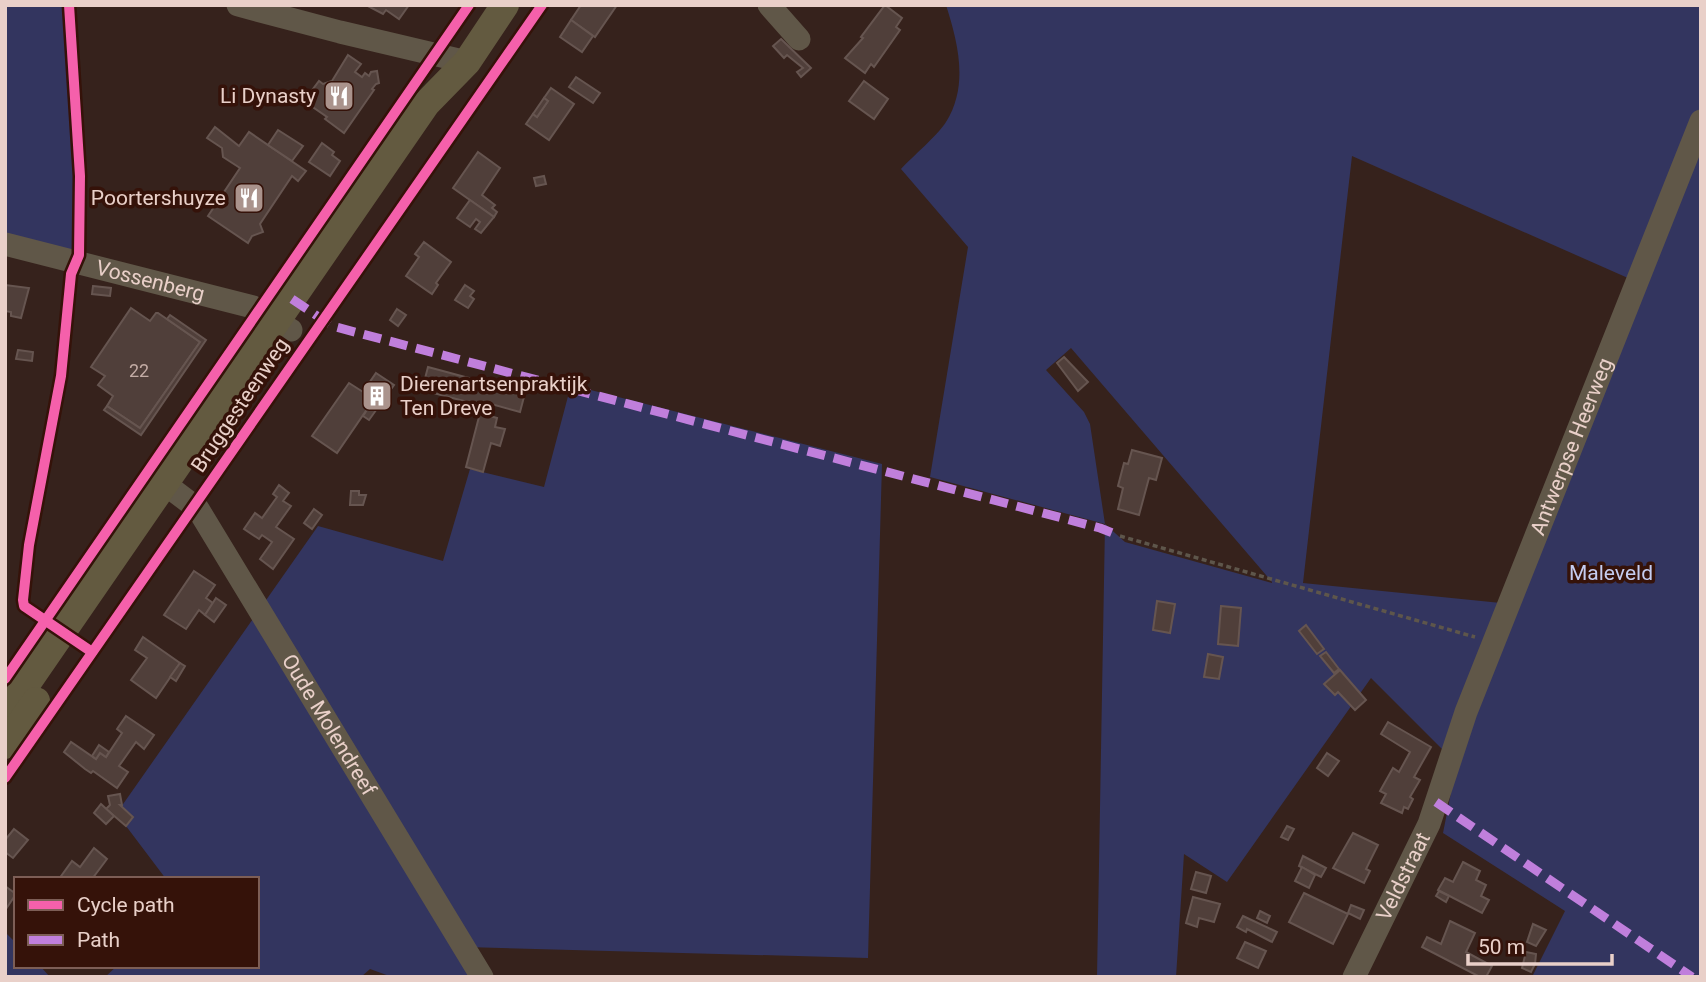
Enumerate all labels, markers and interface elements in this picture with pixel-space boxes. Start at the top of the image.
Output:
restaurant icon: Li Dynasty [322,79,356,113]
place label: Li Dynasty [220,84,316,108]
restaurant icon: Poortershuyze [232,181,266,215]
place label: Poortershuyze [91,186,226,210]
street label: Vossenberg [94,256,207,306]
street label: Bruggesteenweg [186,333,294,477]
street label: Antwerpse Heerweg [1526,355,1618,539]
house number: 22 [129,360,149,381]
place label: Dierenartsenpraktijk Ten Dreve [400,372,588,420]
building icon: Dierenartsenpraktijk Ten Dreve [360,379,394,413]
park label: Maleveld [1569,561,1653,585]
street label: Oude Molendreef [277,650,381,800]
street label: Veldstraat [1372,828,1435,924]
legend [14,877,259,968]
text: Cycle path [77,893,175,917]
scale bar [1468,922,1612,966]
text: Path [77,928,120,952]
text: 50 m [1478,935,1525,959]

